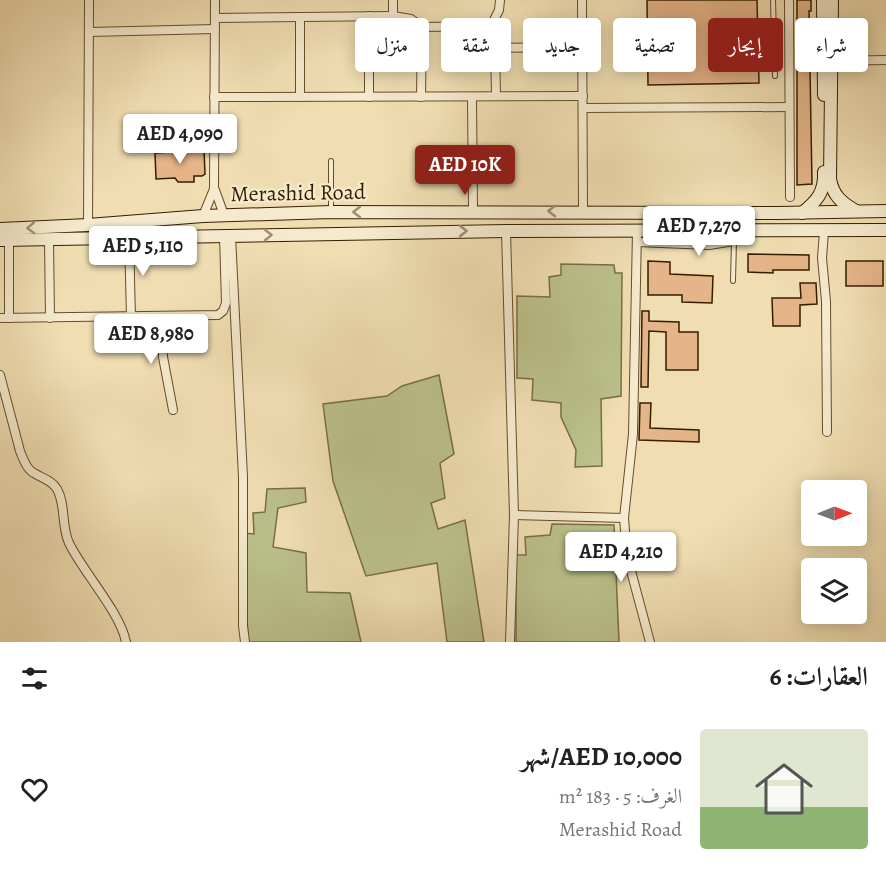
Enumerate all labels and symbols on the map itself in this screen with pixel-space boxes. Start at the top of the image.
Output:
pin: AED 4,090 [111,114,249,165]
pin: AED 10K [410,145,520,196]
street label: Merashid Road [230,177,366,209]
one-way arrow [547,205,556,217]
one-way arrow [352,206,361,218]
pin: AED 7,270 [630,206,768,257]
one-way arrow [27,222,36,235]
one-way arrow [459,225,468,238]
pin: AED 5,110 [74,226,212,277]
one-way arrow [264,229,273,241]
pin: AED 8,980 [82,314,220,365]
north arrow [801,480,867,546]
pin: AED 4,210 [552,532,690,583]

